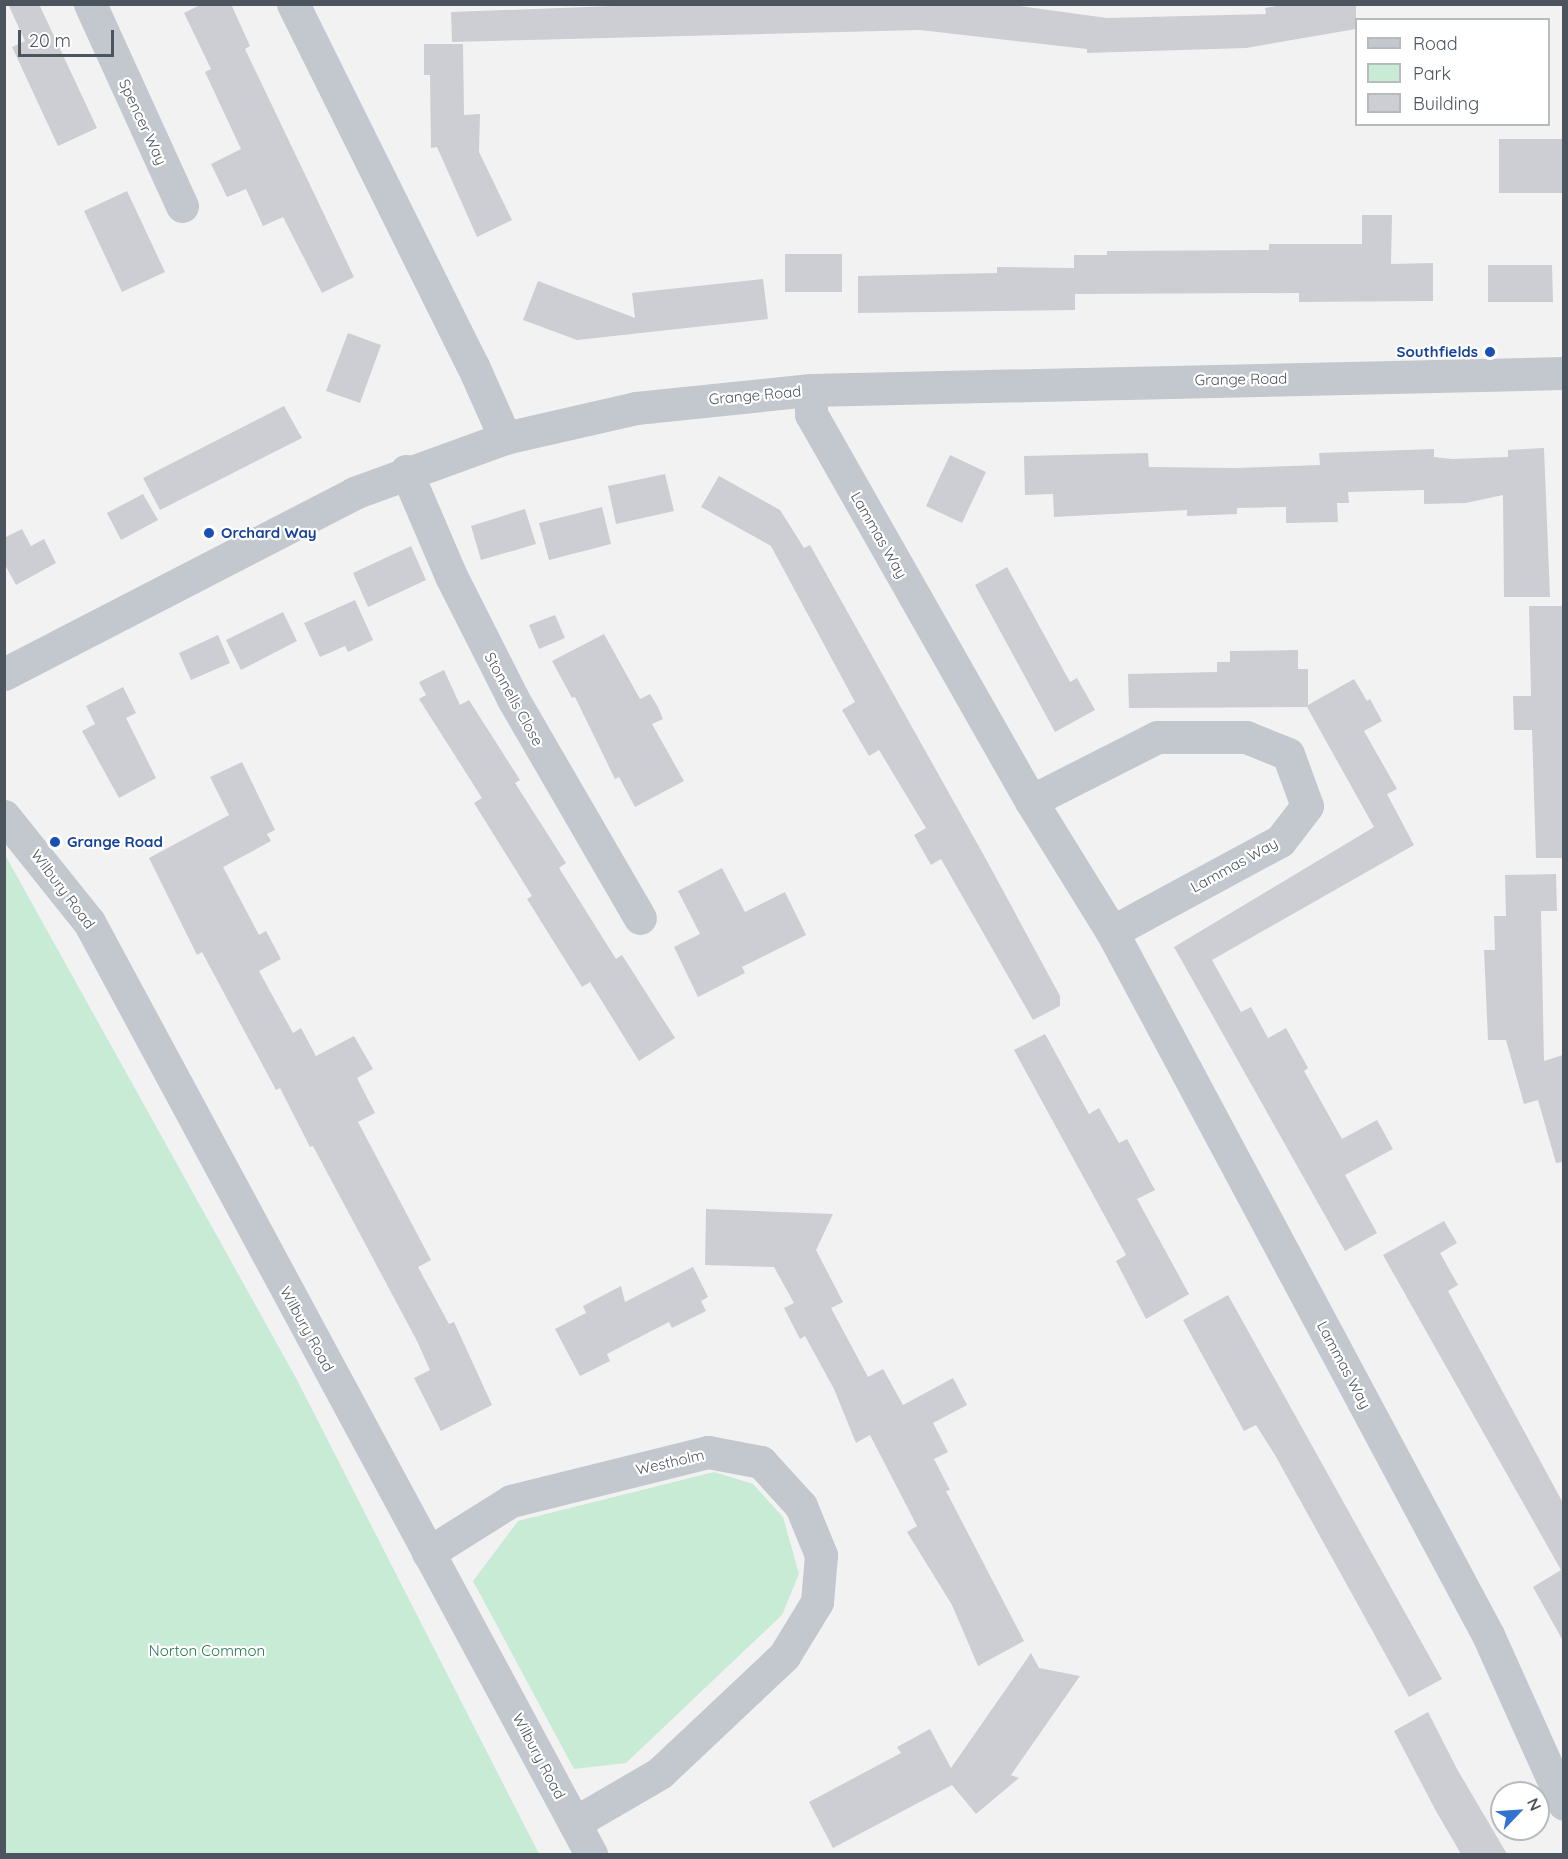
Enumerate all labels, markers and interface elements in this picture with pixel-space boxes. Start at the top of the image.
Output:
scale bar [21,18,117,56]
legend [1355,18,1550,126]
text: 20 m [29,29,71,52]
text: Road [1413,32,1458,55]
text: Park [1413,62,1451,85]
street label: Spencer Way [115,76,171,168]
text: Building [1413,92,1479,115]
place label: Southfields [1396,343,1478,361]
marker: Southfields [1483,345,1497,359]
street label: Grange Road [1195,369,1287,389]
street label: Grange Road [708,382,802,408]
street label: Lammas Way [847,489,911,581]
place label: Orchard Way [221,524,317,542]
marker: Orchard Way [202,526,216,540]
street label: Stonnells Close [481,649,547,749]
place label: Grange Road [67,833,163,851]
street label: Lammas Way [1187,834,1281,896]
marker: Grange Road [48,835,62,849]
street label: Wilbury Road [27,846,99,932]
street label: Wilbury Road [276,1283,338,1375]
street label: Lammas Way [1313,1318,1375,1412]
street label: Westholm [634,1445,706,1479]
park label: Norton Common [149,1642,265,1660]
street label: Wilbury Road [509,1710,569,1802]
north arrow [1490,1781,1550,1841]
text: N [1523,1795,1546,1814]

